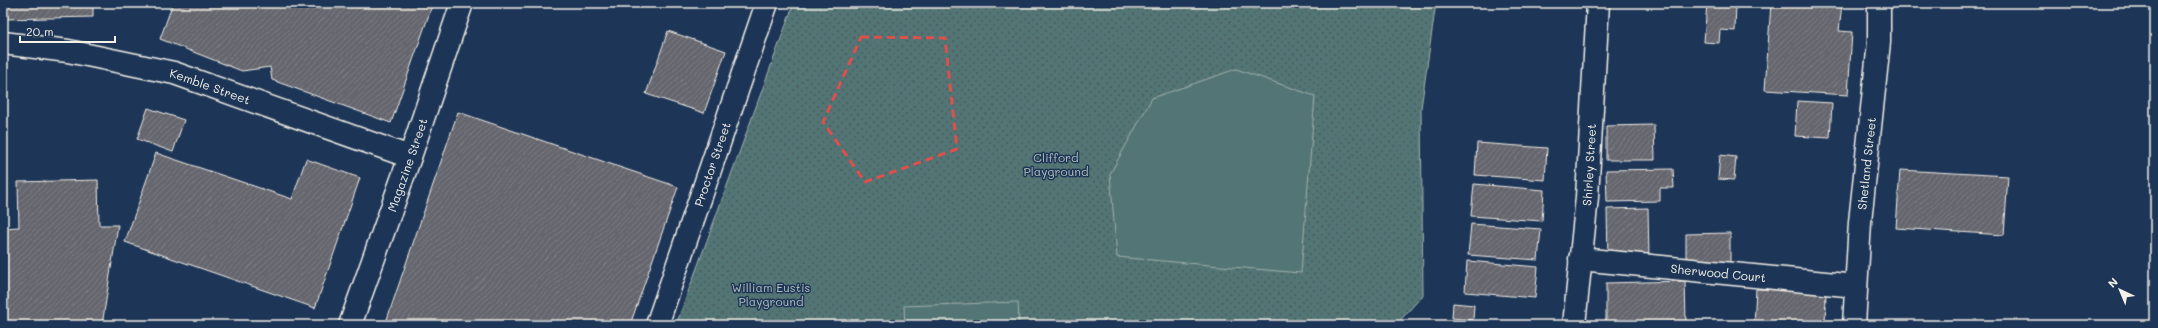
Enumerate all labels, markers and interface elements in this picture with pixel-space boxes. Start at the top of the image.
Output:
scale bar [20,18,115,44]
text: 20 m [26,23,54,39]
street label: Kemble Street [168,64,253,108]
street label: Magazine Street [383,116,431,214]
street label: Shetland Street [1853,116,1879,211]
street label: Proctor Street [690,120,734,208]
street label: Shirley Street [1578,123,1599,206]
park label: Clifford Playground [1023,149,1089,179]
street label: Sherwood Court [1670,260,1767,285]
north arrow [2100,270,2140,310]
text: N [2104,274,2121,291]
park label: William Eustis Playground [732,279,811,309]

